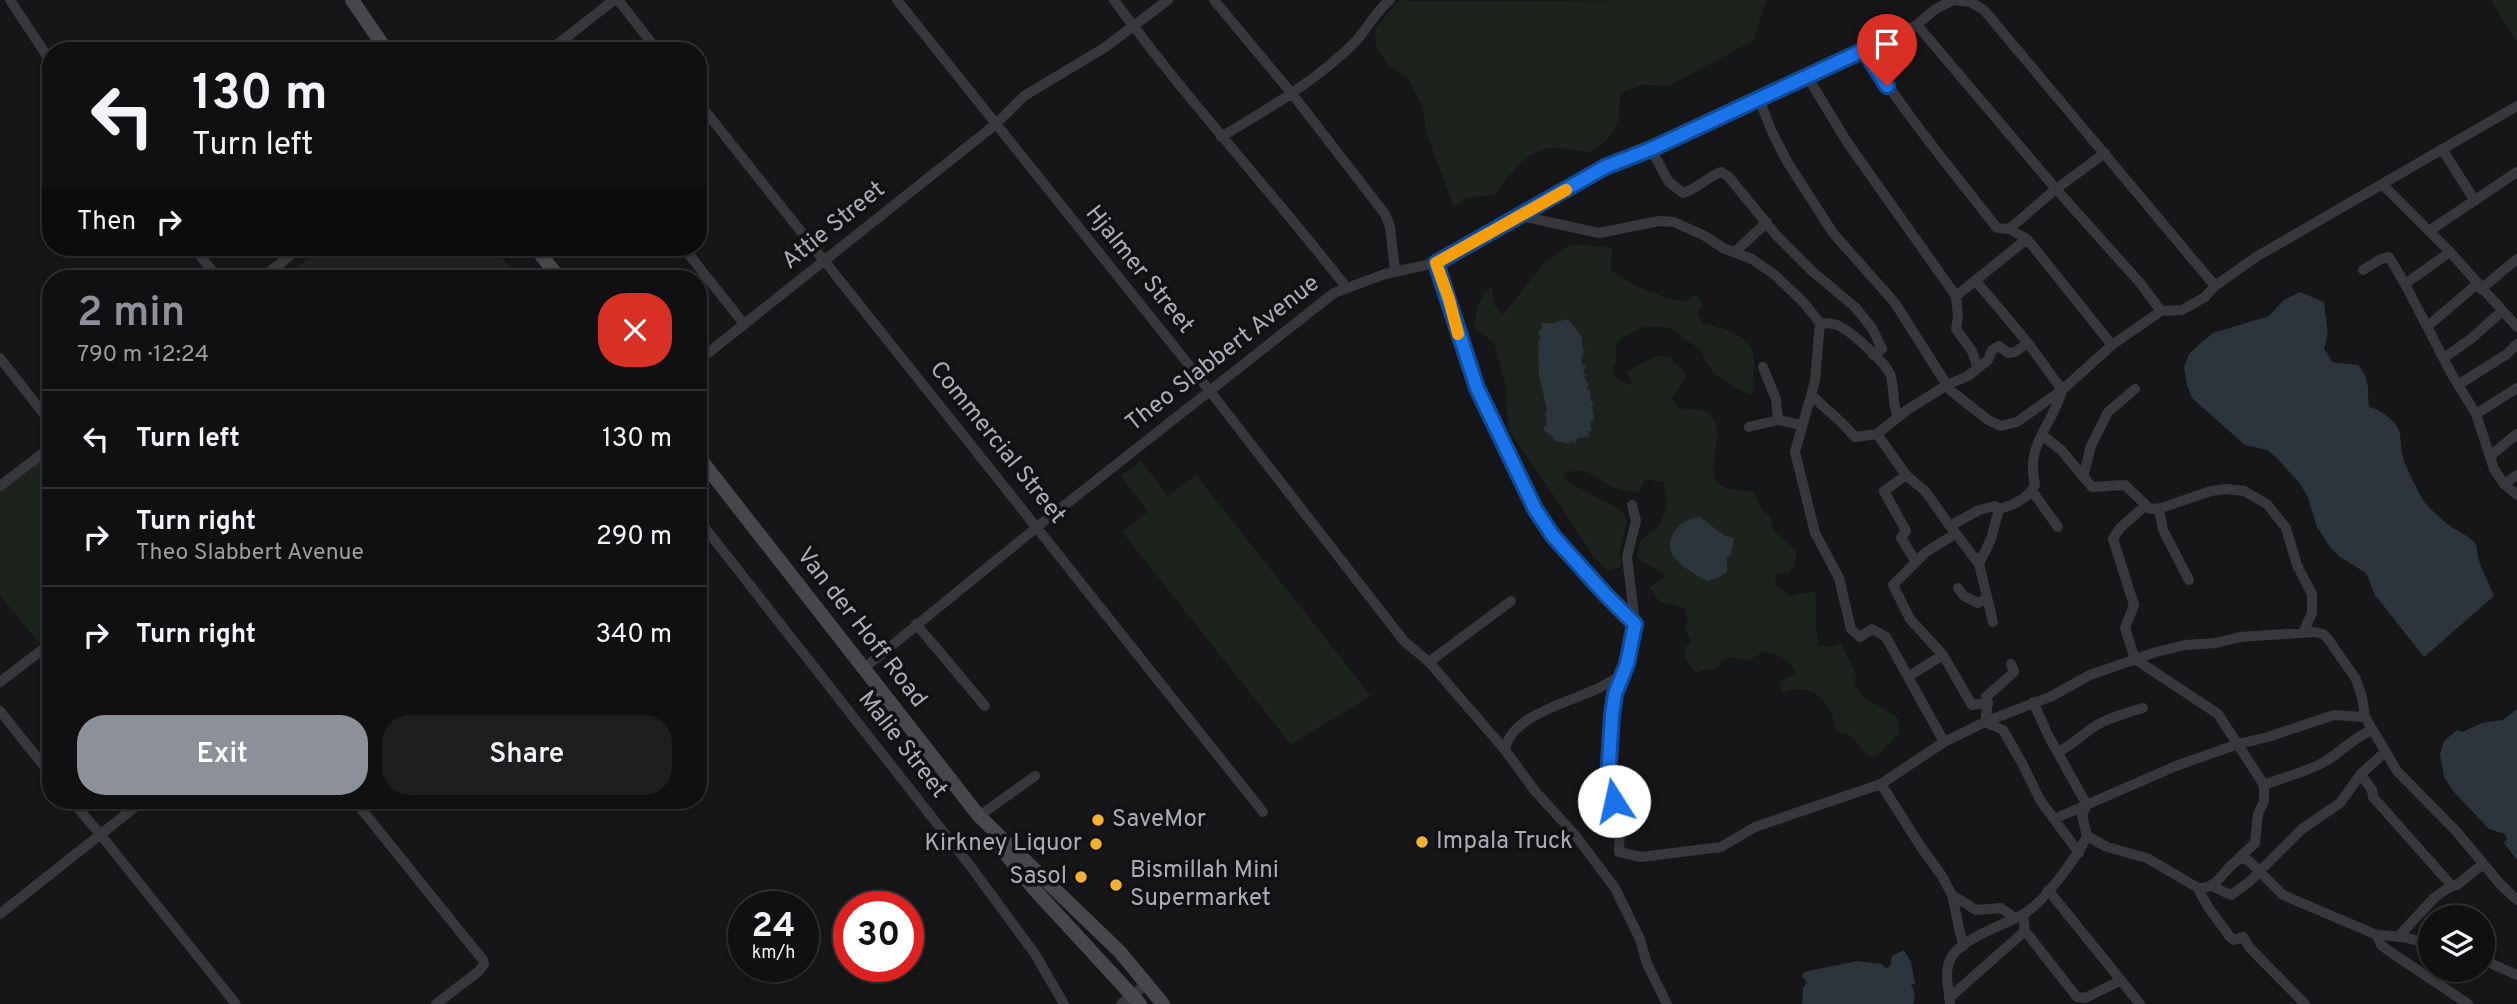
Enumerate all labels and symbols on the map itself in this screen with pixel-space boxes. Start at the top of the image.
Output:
pin [1857,14,1917,86]
street label: Attie Street [776,175,892,277]
street label: Hjalmer Street [1078,200,1200,340]
street label: Theo Slabbert Avenue [1120,269,1326,439]
street label: Commercial Street [922,356,1072,530]
street label: Van der Hoff Road [789,542,933,714]
street label: Malie Street [851,685,953,805]
position arrow [1577,764,1651,838]
place label: SaveMor [1112,805,1206,835]
marker: SaveMor [1090,812,1106,828]
place label: Impala Truck [1436,827,1573,857]
place label: Kirkney Liquor [924,829,1082,859]
marker: Impala Truck [1414,834,1430,850]
marker: Kirkney Liquor [1088,836,1104,852]
place label: Bismillah Mini Supermarket [1130,856,1279,914]
place label: Sasol [1009,862,1067,892]
marker: Sasol [1073,869,1089,885]
marker: Bismillah Mini Supermarket [1108,877,1124,893]
speed limit sign: 30 [833,891,924,982]

